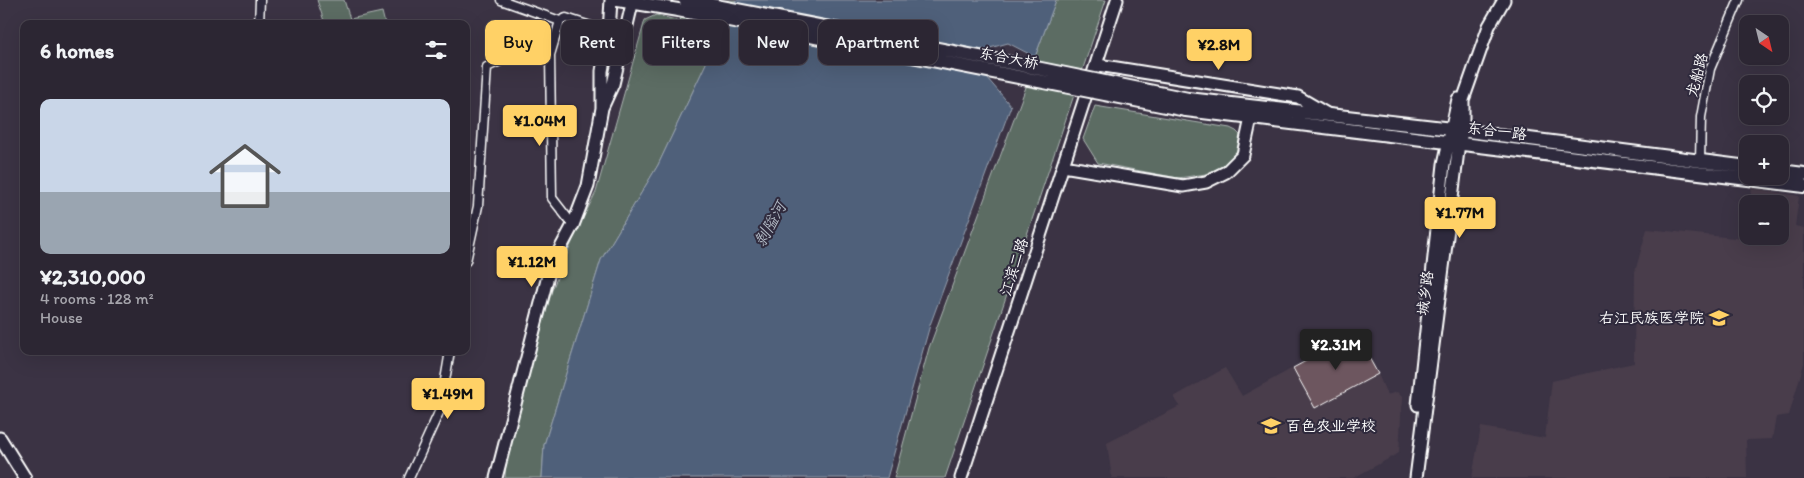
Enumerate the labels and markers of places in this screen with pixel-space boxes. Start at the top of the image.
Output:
pin: ¥2.8M [1184,28,1254,71]
pin: ¥1.04M [499,104,581,147]
pin: ¥1.77M [1419,196,1501,239]
pin: ¥1.12M [491,246,573,288]
school or university icon: 右江民族医学院 [1708,307,1730,329]
place label: 右江民族医学院 [1599,309,1704,327]
pin: ¥2.31M [1295,328,1377,371]
pin: ¥1.49M [407,378,489,420]
school or university icon: 百色农业学校 [1260,415,1282,437]
place label: 百色农业学校 [1286,417,1376,435]

